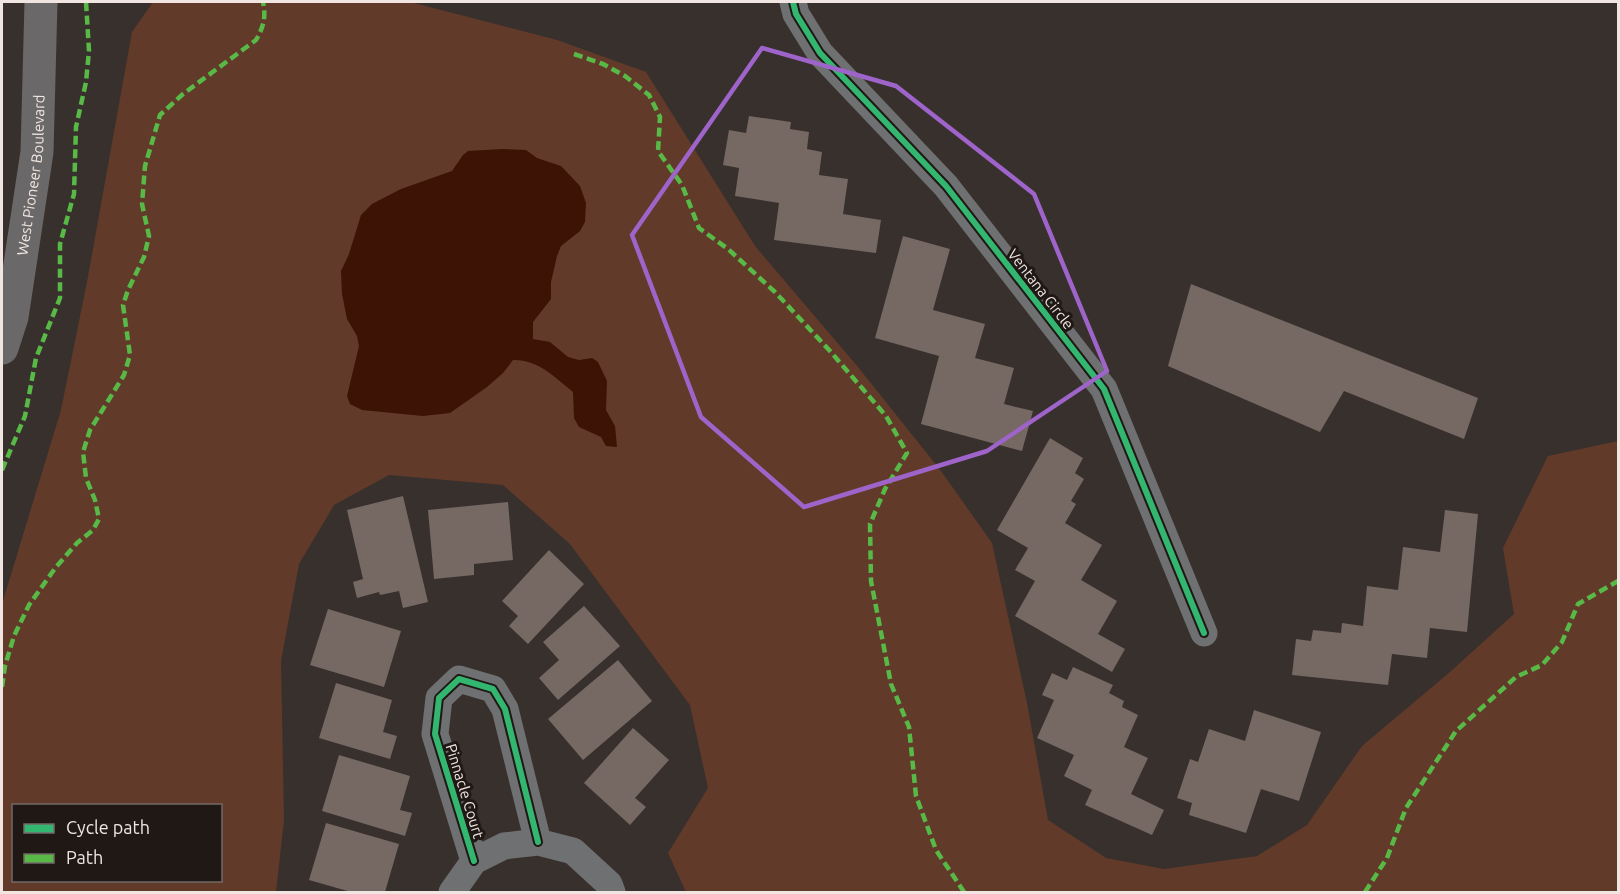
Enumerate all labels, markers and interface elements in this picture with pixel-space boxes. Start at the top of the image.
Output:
street label: West Pioneer Boulevard [13,94,47,257]
street label: Ventana Circle [1005,246,1077,332]
street label: Pinnacle Court [443,742,488,841]
legend [12,804,222,882]
text: Cycle path [66,817,150,837]
text: Path [66,847,103,867]

